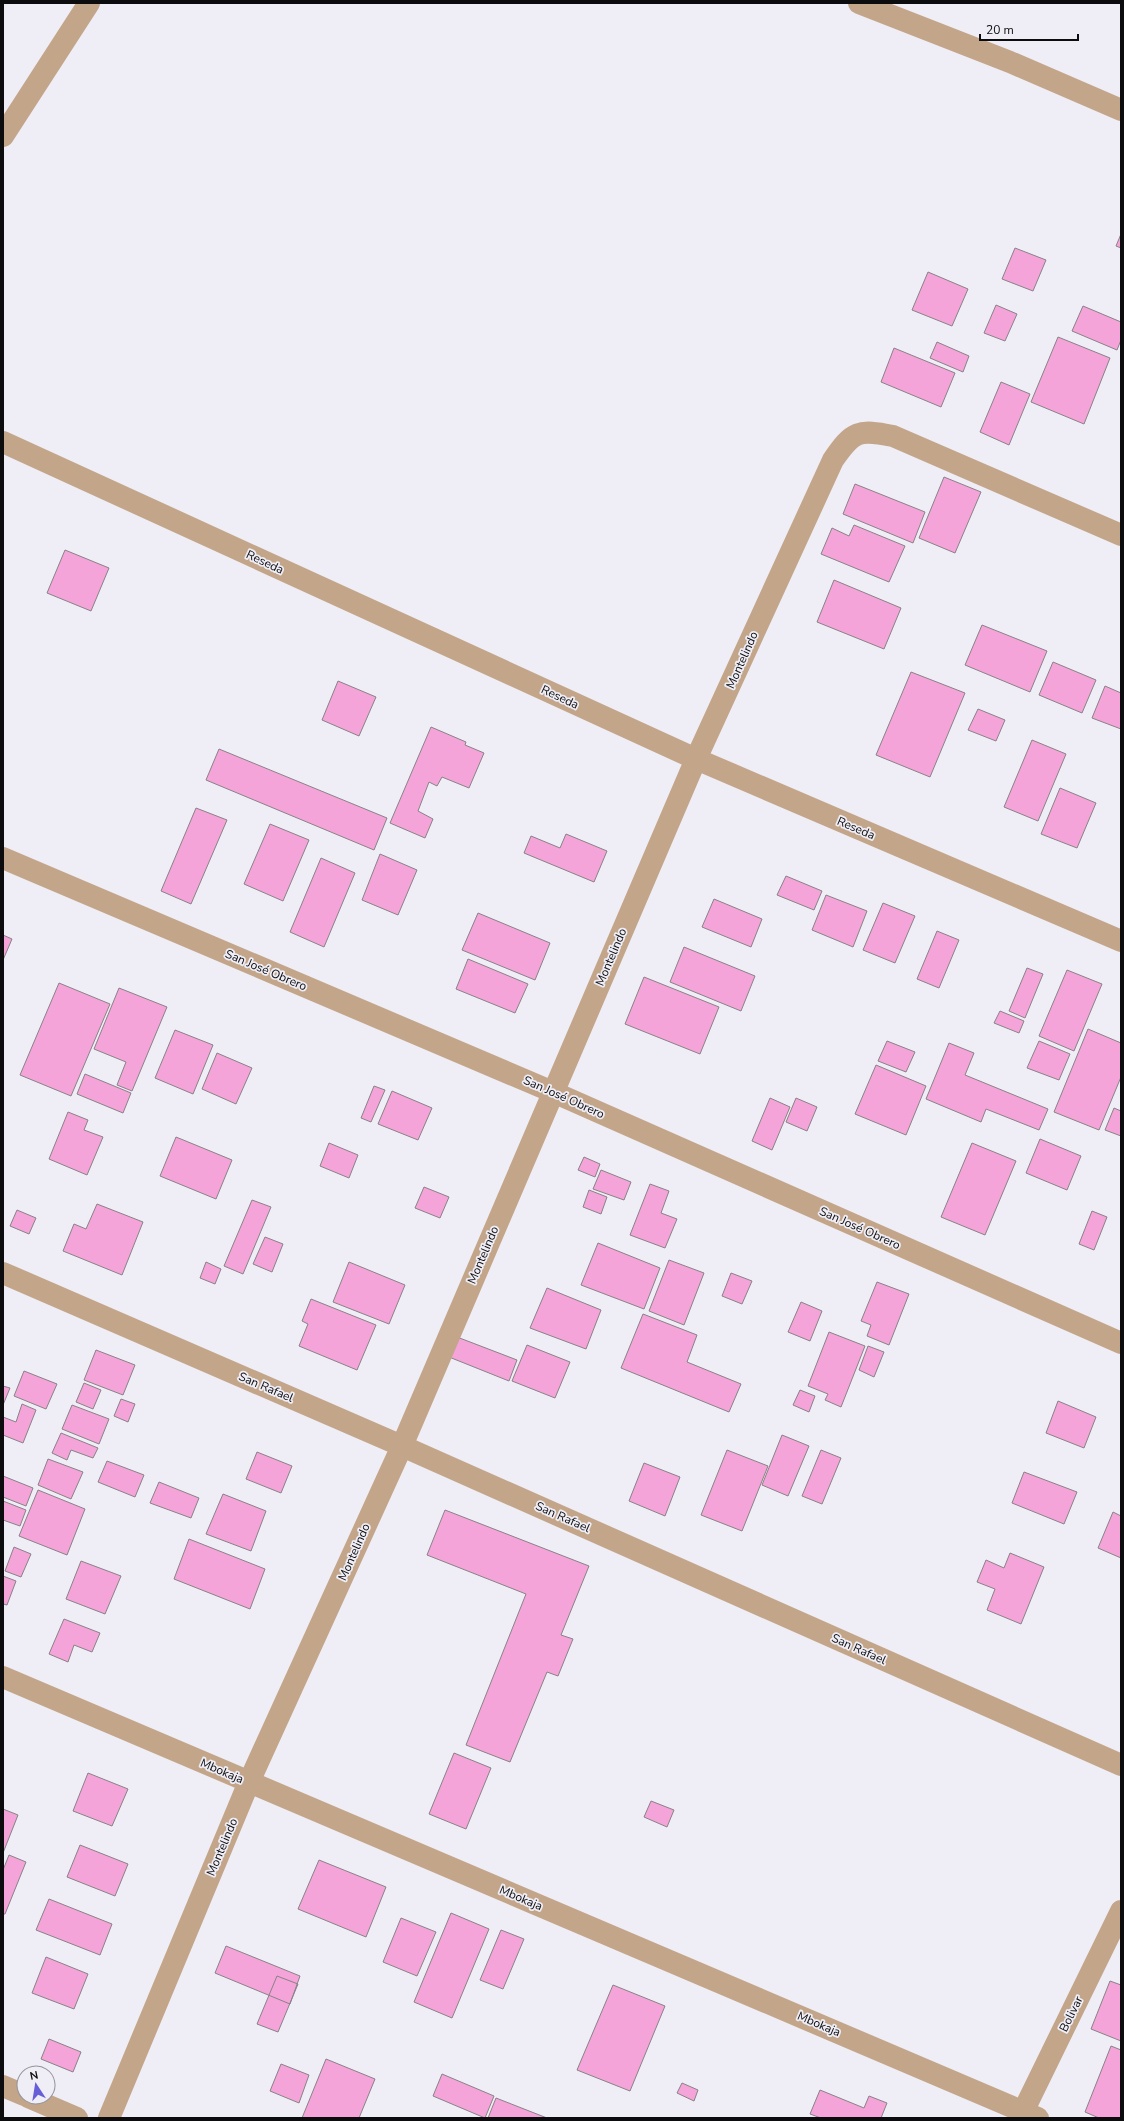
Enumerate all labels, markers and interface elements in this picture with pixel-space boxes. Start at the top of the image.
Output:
scale bar [980,16,1078,42]
text: 20 m [986,22,1014,38]
street label: Reseda [244,546,286,578]
street label: Montelindo [722,629,762,691]
street label: Reseda [539,681,581,713]
street label: Reseda [835,813,877,843]
street label: Montelindo [592,925,630,988]
street label: San José Obrero [223,946,310,995]
street label: San José Obrero [521,1072,607,1122]
street label: San José Obrero [817,1203,903,1253]
street label: Montelindo [464,1223,502,1286]
street label: San Rafael [236,1368,296,1406]
street label: San Rafael [533,1498,593,1536]
street label: Montelindo [334,1521,374,1583]
street label: San Rafael [829,1630,889,1668]
street label: Mbokaja [198,1755,246,1787]
street label: Montelindo [203,1815,241,1878]
street label: Mbokaja [497,1882,545,1914]
street label: Bolivar [1056,1993,1087,2035]
street label: Mbokaja [795,2008,843,2040]
north arrow [16,2065,56,2105]
text: N [28,2068,40,2084]

